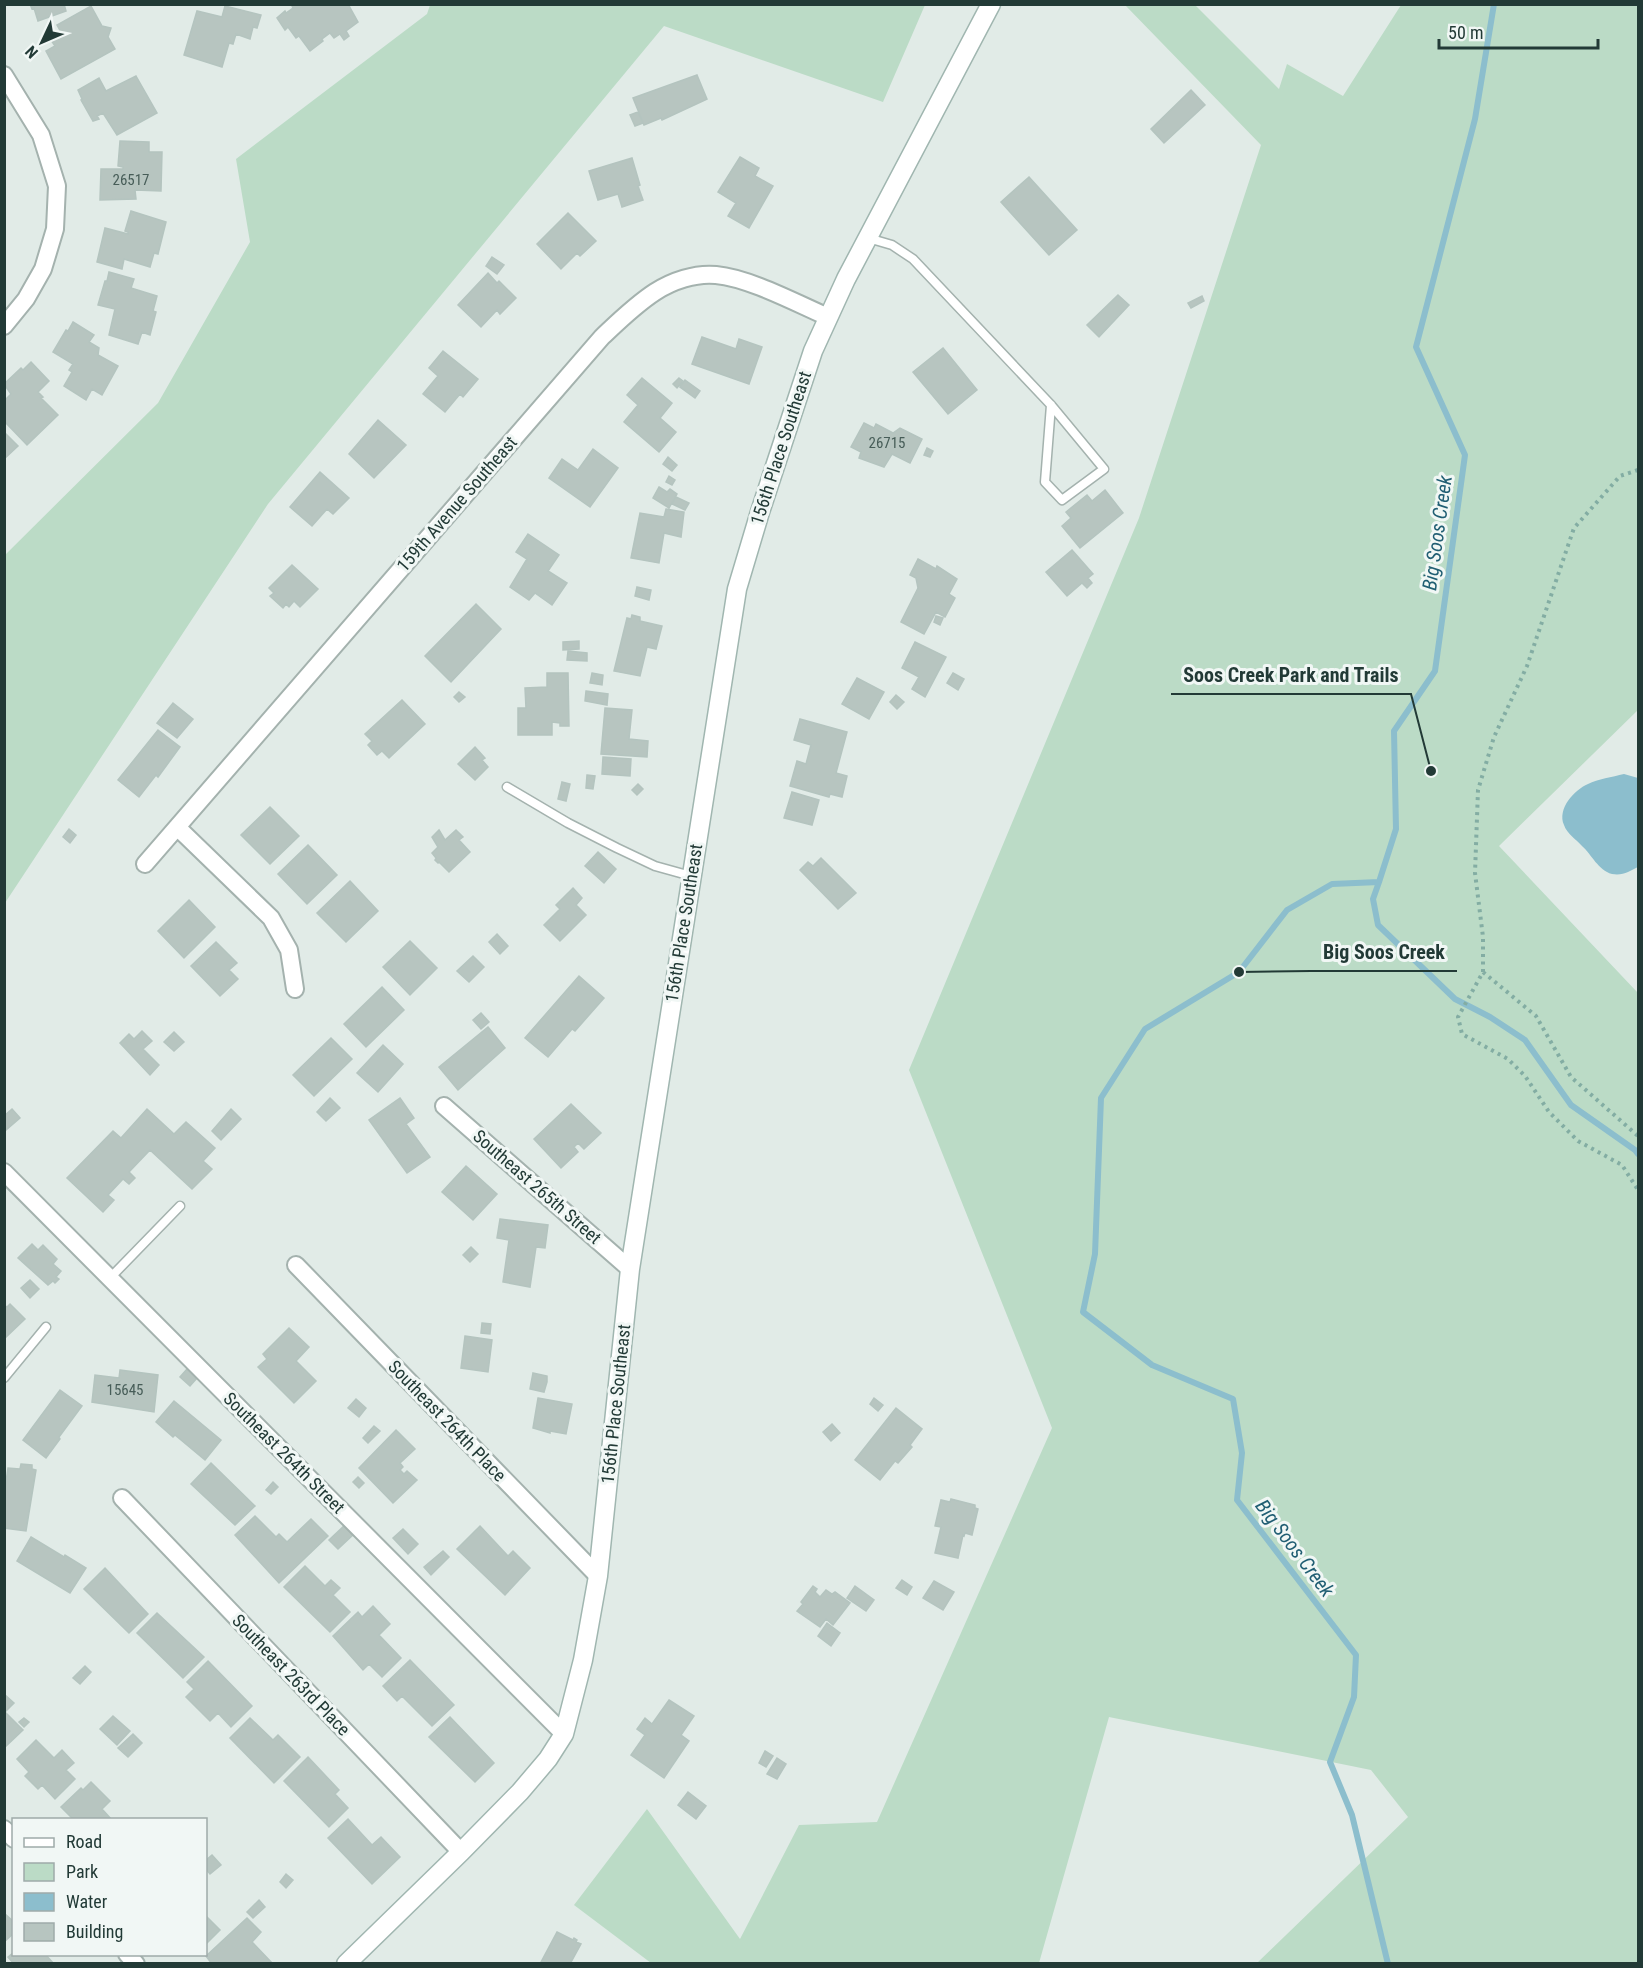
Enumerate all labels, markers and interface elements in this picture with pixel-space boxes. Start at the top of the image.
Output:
north arrow [12,12,72,72]
scale bar [1439,12,1598,50]
text: 50 m [1448,22,1483,43]
text: N [21,42,42,62]
house number: 26517 [112,171,150,189]
street label: 156th Place Southeast [746,368,815,527]
street label: 159th Avenue Southeast [392,432,521,576]
house number: 26715 [868,434,906,452]
water label: Big Soos Creek [1417,473,1457,592]
callout: Soos Creek Park and Trails [1171,656,1411,694]
text: Soos Creek Park and Trails [1183,663,1399,687]
street label: 156th Place Southeast [661,842,706,1004]
callout: Big Soos Creek [1311,933,1457,971]
text: Big Soos Creek [1323,940,1445,964]
street label: Southeast 265th Street [469,1125,606,1248]
street label: 156th Place Southeast [597,1323,634,1485]
street label: Southeast 264th Place [384,1356,511,1486]
house number: 15645 [106,1381,144,1399]
street label: Southeast 264th Street [219,1388,349,1518]
water label: Big Soos Creek [1251,1495,1340,1602]
street label: Southeast 263rd Place [228,1610,355,1740]
legend [12,1818,207,1956]
text: Road [66,1831,102,1852]
text: Park [66,1861,98,1882]
text: Water [66,1891,108,1912]
text: Building [66,1921,123,1942]

